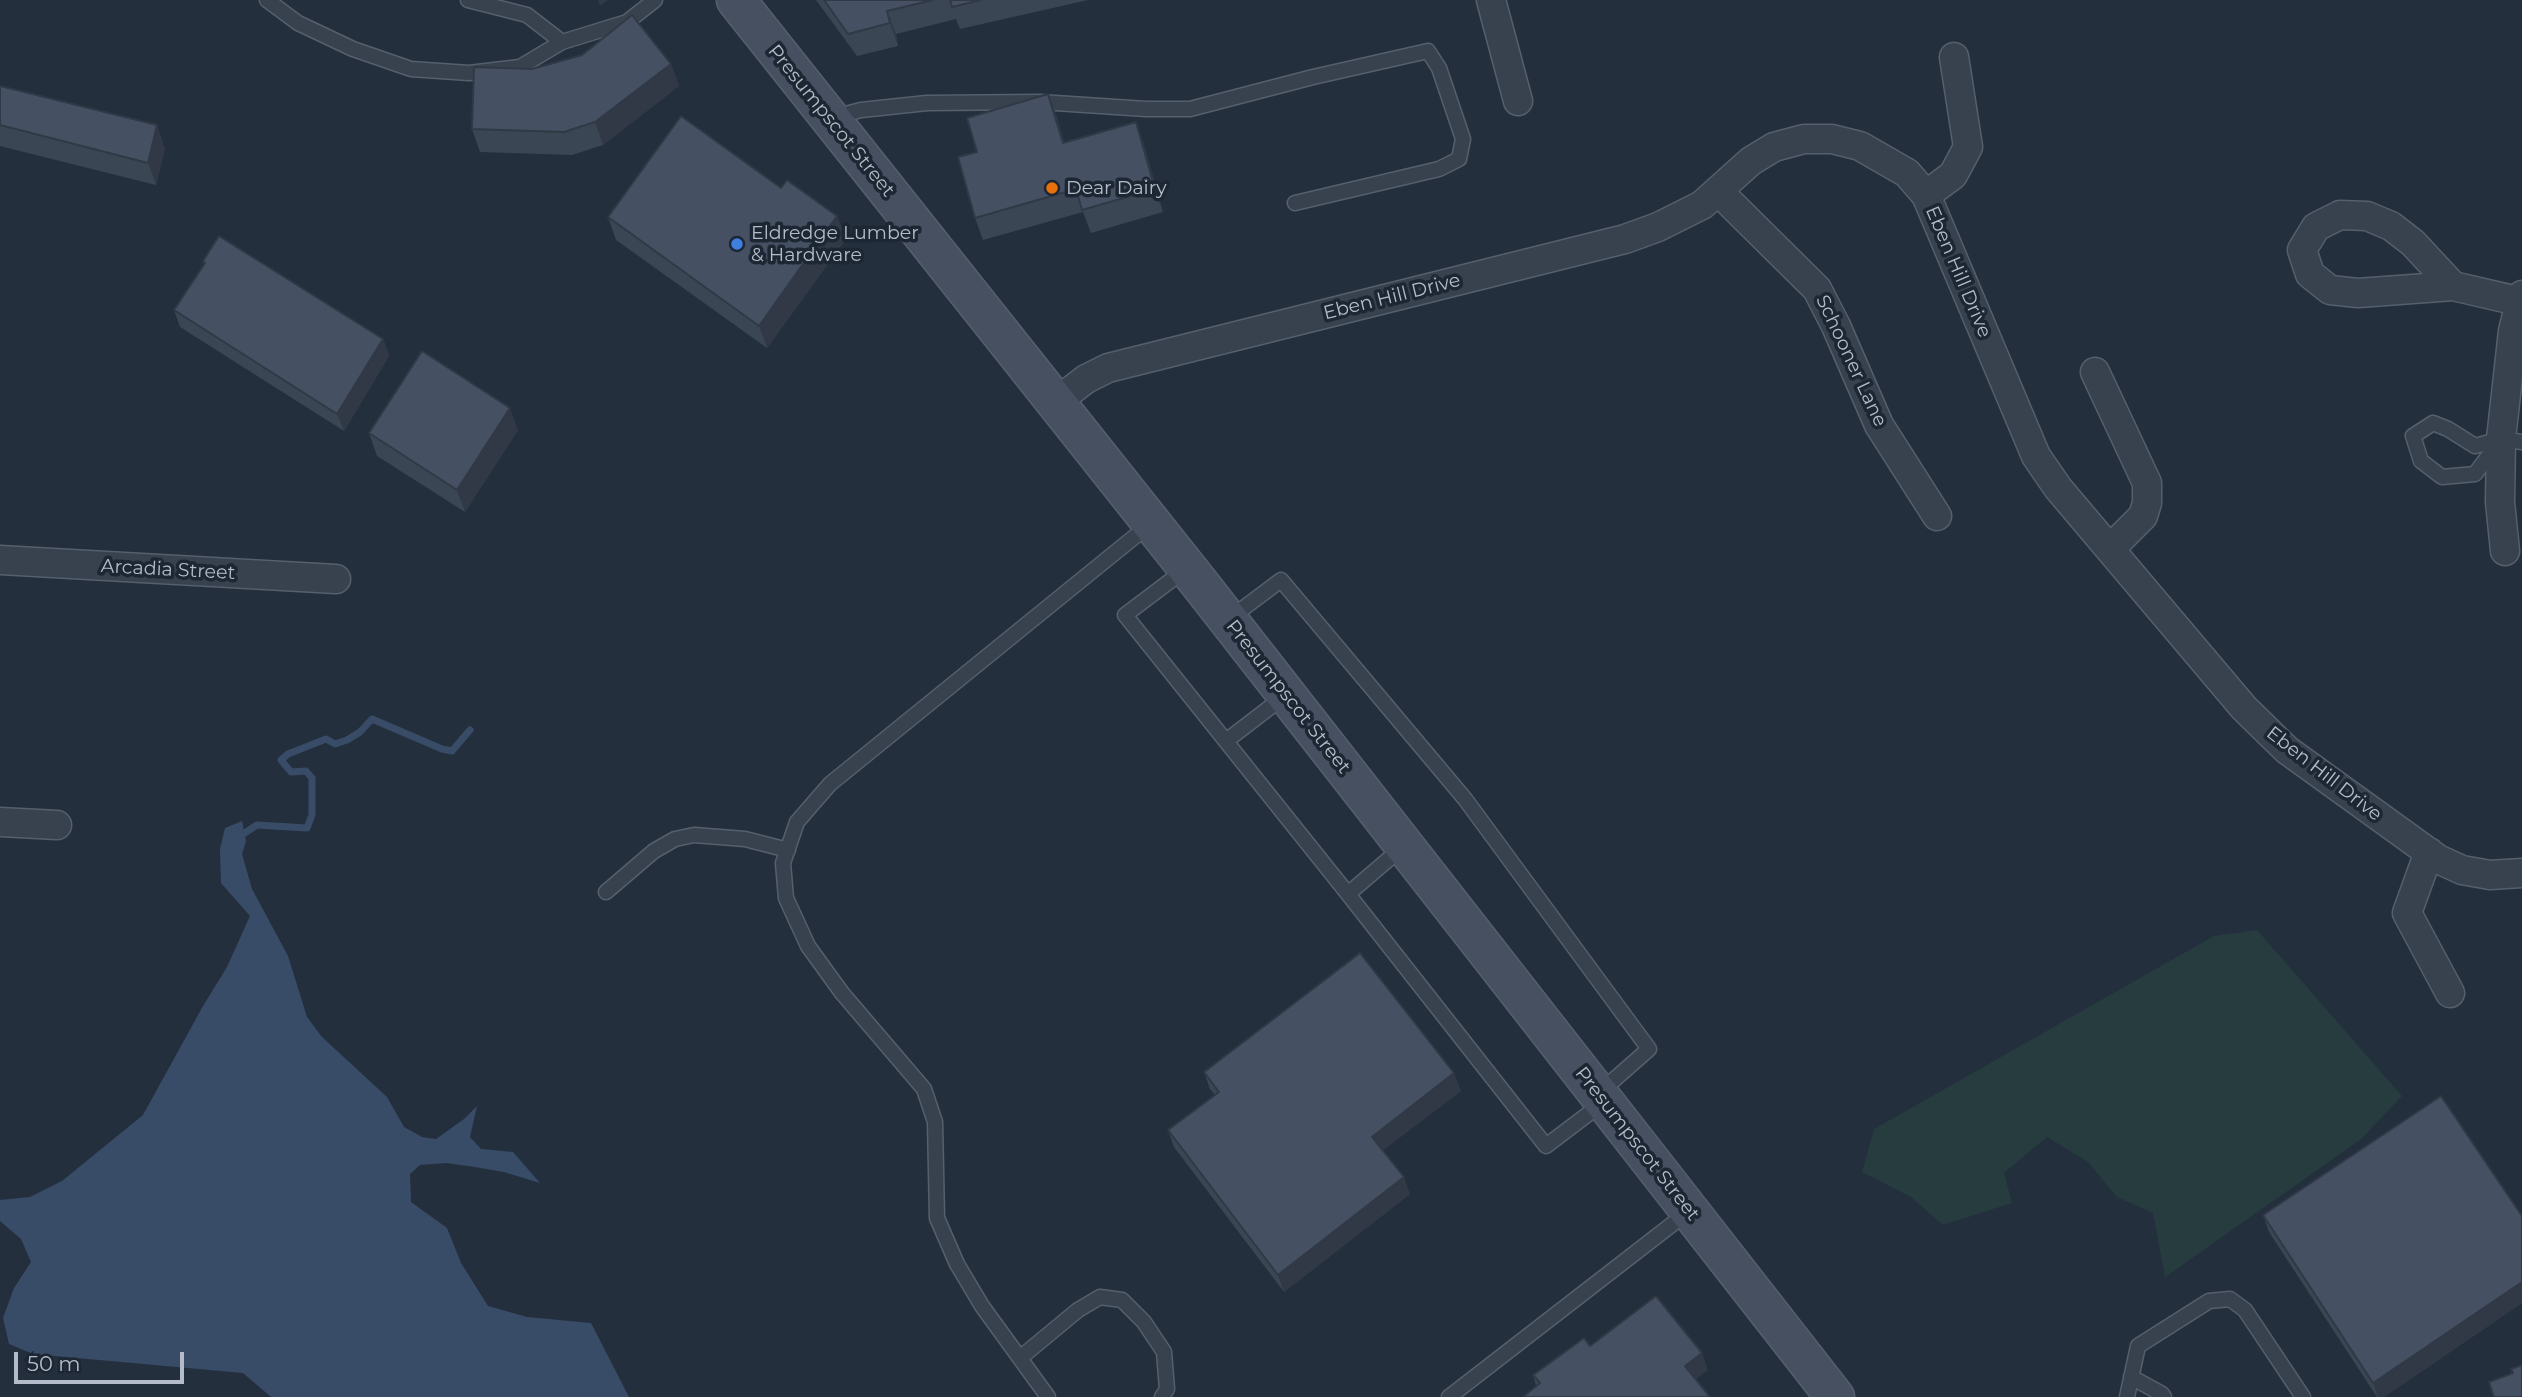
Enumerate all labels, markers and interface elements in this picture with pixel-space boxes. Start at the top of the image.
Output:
street label: Presumpscot Street [763,40,899,202]
place label: Dear Dairy [1066,177,1167,199]
marker: Dear Dairy [1044,180,1060,196]
street label: Eben Hill Drive [1920,203,1996,341]
place label: Eldredge Lumber & Hardware [751,222,919,266]
marker: Eldredge Lumber & Hardware [729,236,745,252]
street label: Eben Hill Drive [1321,269,1463,325]
street label: Schooner Lane [1811,292,1891,430]
street label: Arcadia Street [100,555,236,585]
street label: Presumpscot Street [1221,616,1355,778]
street label: Eben Hill Drive [2262,722,2386,826]
street label: Presumpscot Street [1570,1063,1704,1225]
scale bar [18,1338,187,1382]
text: 50 m [27,1351,81,1376]

